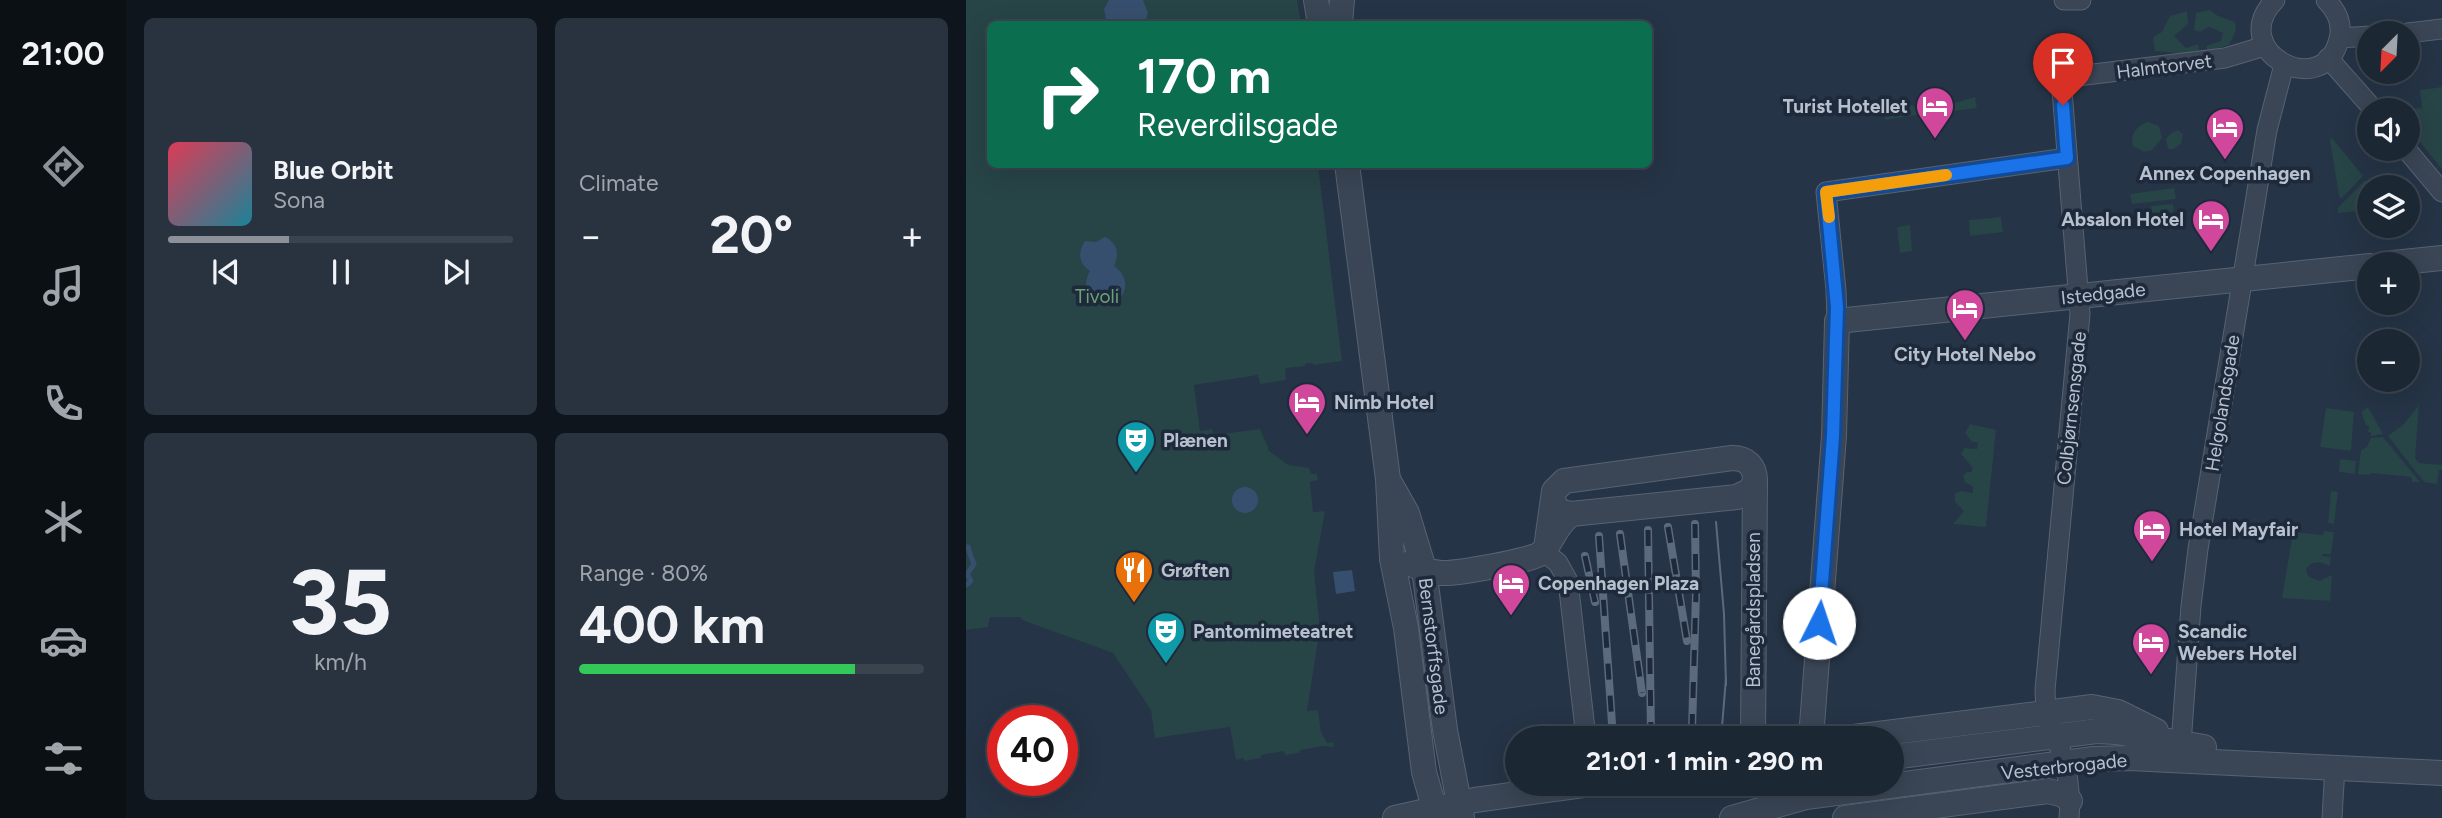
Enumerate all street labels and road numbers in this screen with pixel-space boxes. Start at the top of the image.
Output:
street label: Halmtorvet [2115,49,2213,84]
street label: Istedgade [2060,278,2147,309]
street label: Colbjørnsensgade [2052,330,2091,486]
street label: Helgolandsgade [2200,333,2245,473]
street label: Banegårdspladsen [1742,532,1765,688]
street label: Bernstorffsgade [1414,576,1453,716]
street label: Vesterbrogade [2000,748,2128,785]

